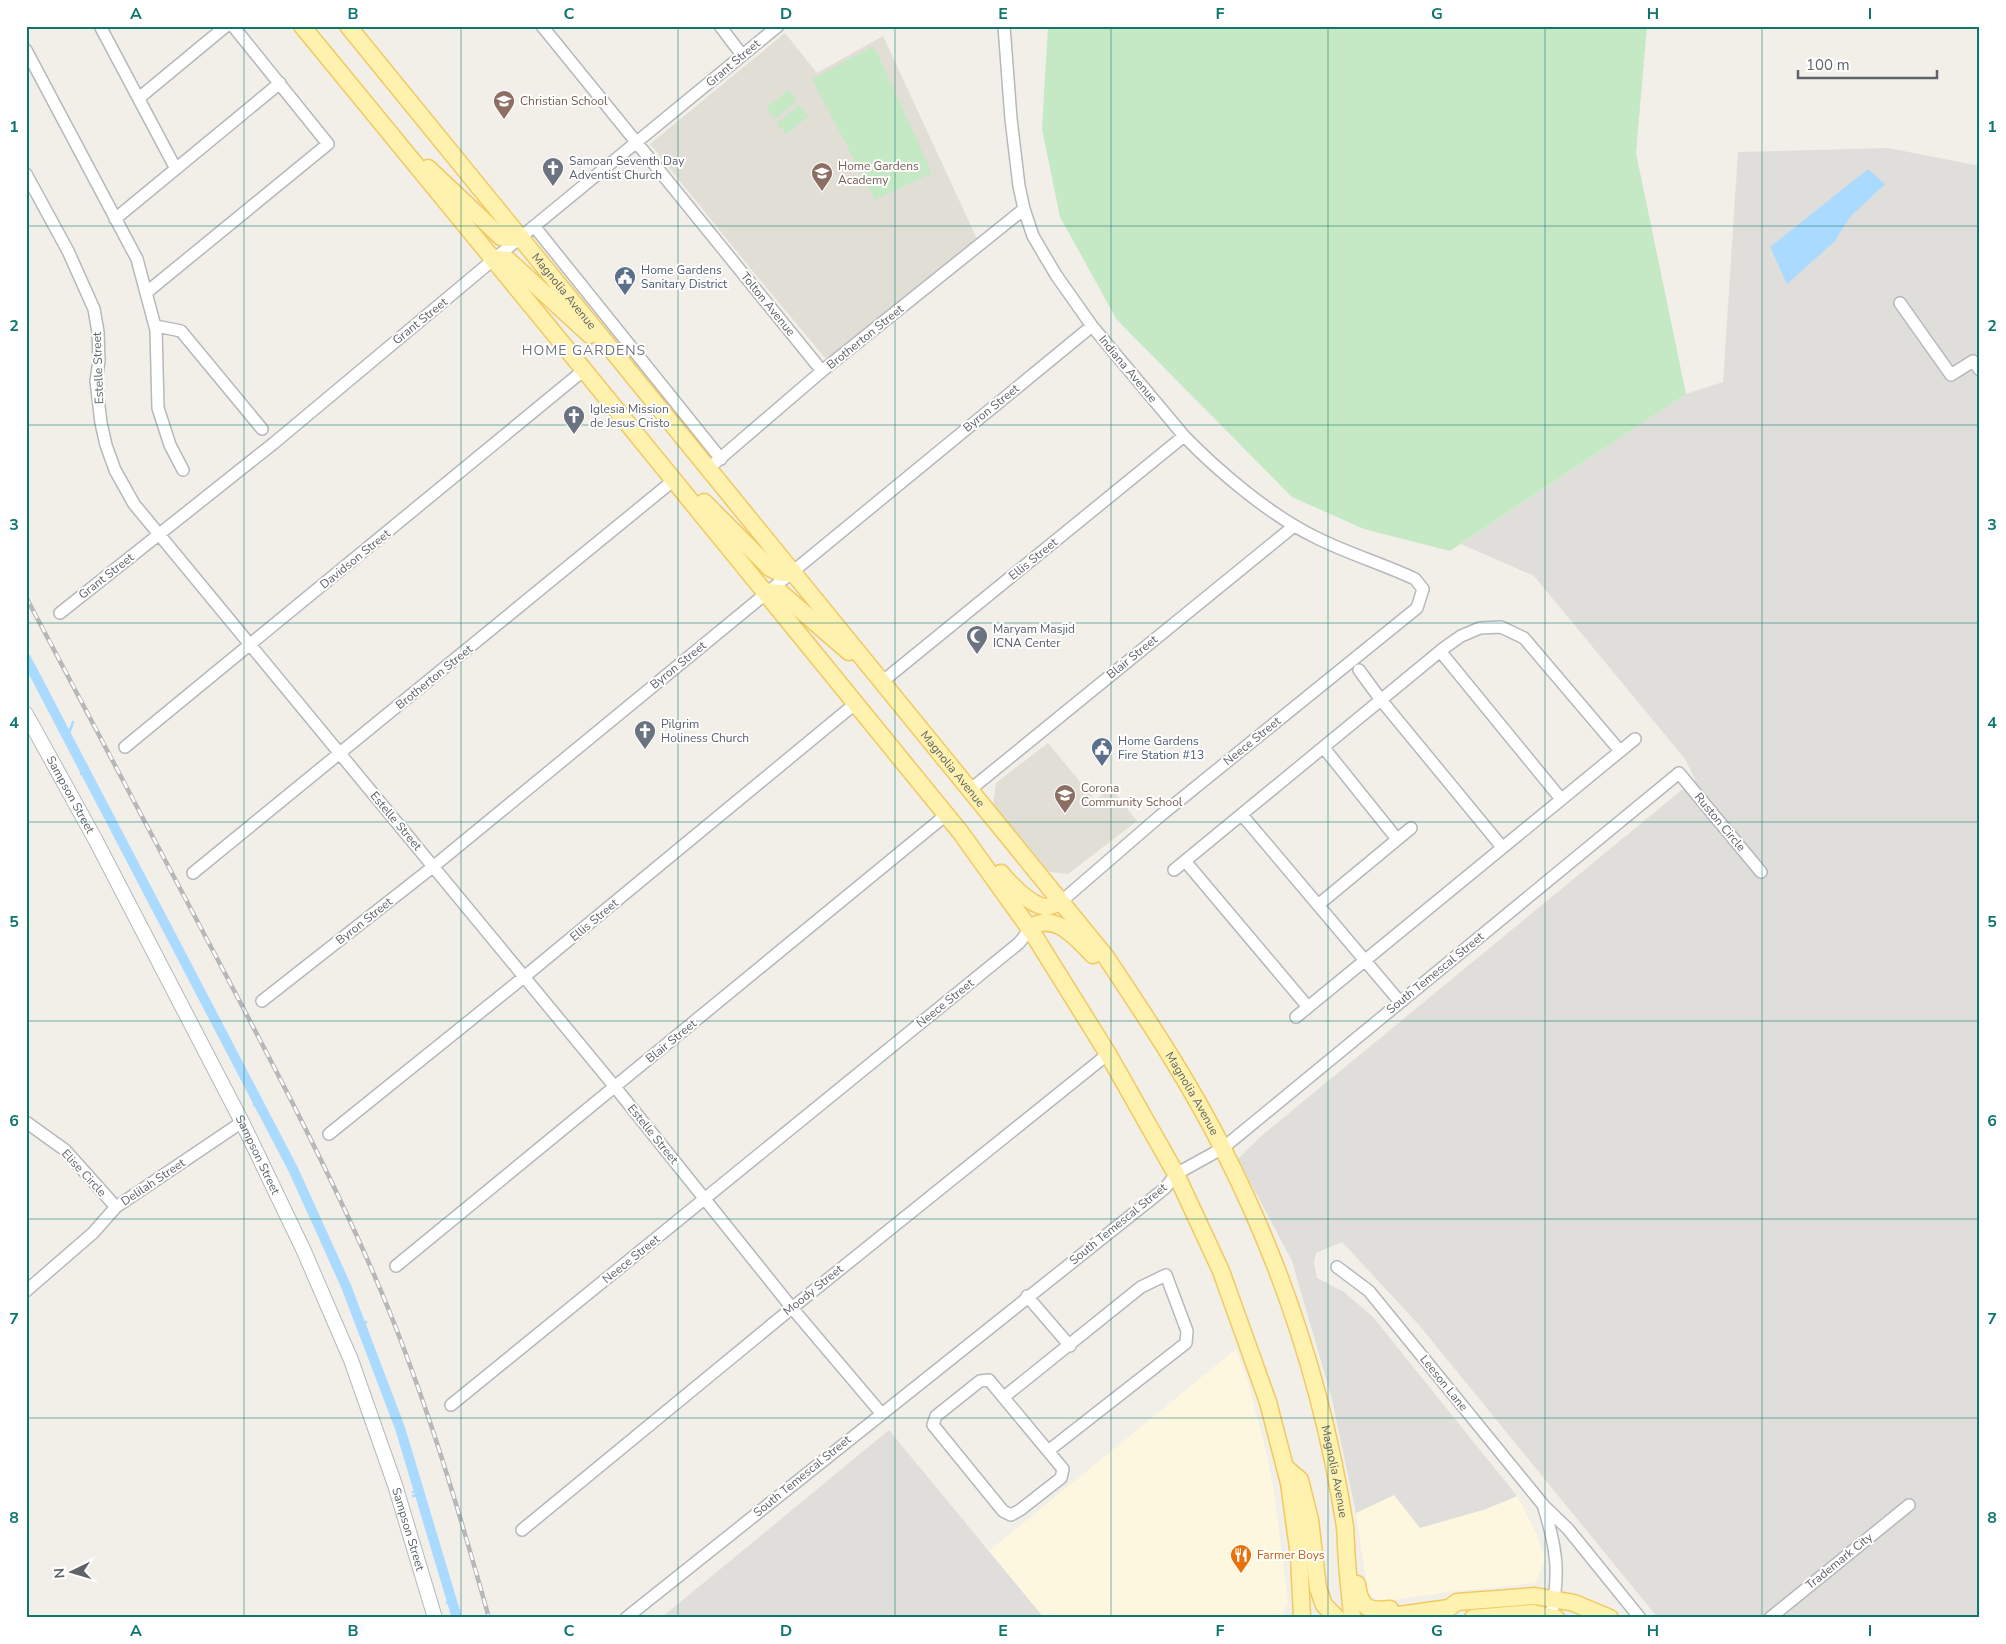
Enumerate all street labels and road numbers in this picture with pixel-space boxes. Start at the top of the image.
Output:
street label: Grant Street [703,35,764,90]
street label: Magnolia Avenue [528,250,600,333]
street label: Tolton Avenue [737,269,799,339]
street label: Grant Street [389,293,451,348]
street label: Brotherton Street [823,301,907,373]
street label: Estelle Street [89,331,107,404]
street label: Indiana Avenue [1095,332,1161,406]
street label: Byron Street [960,380,1023,436]
street label: Davidson Street [316,525,394,592]
street label: Ellis Street [1005,534,1061,584]
street label: Grant Street [75,549,138,603]
street label: Blair Street [1103,631,1161,682]
street label: Byron Street [647,637,710,693]
street label: Brotherton Street [392,641,476,713]
street label: Neece Street [1220,712,1285,769]
street label: Magnolia Avenue [917,727,989,810]
street label: Sampson Street [43,753,99,837]
street label: Estelle Street [367,788,426,854]
street label: Ruston Circle [1691,789,1749,855]
street label: Byron Street [332,893,396,948]
street label: Ellis Street [566,895,622,945]
street label: South Temescal Street [1383,928,1488,1017]
street label: Neece Street [913,974,978,1031]
street label: Blair Street [642,1015,700,1066]
street label: Magnolia Avenue [1162,1049,1222,1138]
street label: Estelle Street [624,1101,682,1168]
street label: Sampson Street [232,1112,284,1198]
street label: Elise Circle [58,1146,110,1200]
street label: Delilah Street [118,1154,189,1209]
street label: South Temescal Street [1066,1179,1171,1268]
street label: Neece Street [599,1230,664,1287]
street label: Moody Street [780,1260,847,1319]
street label: Leeson Lane [1416,1352,1472,1414]
street label: Magnolia Avenue [1317,1424,1351,1519]
street label: South Temescal Street [750,1431,855,1520]
street label: Sampson Street [388,1485,429,1573]
street label: Trademark City [1802,1529,1876,1593]

